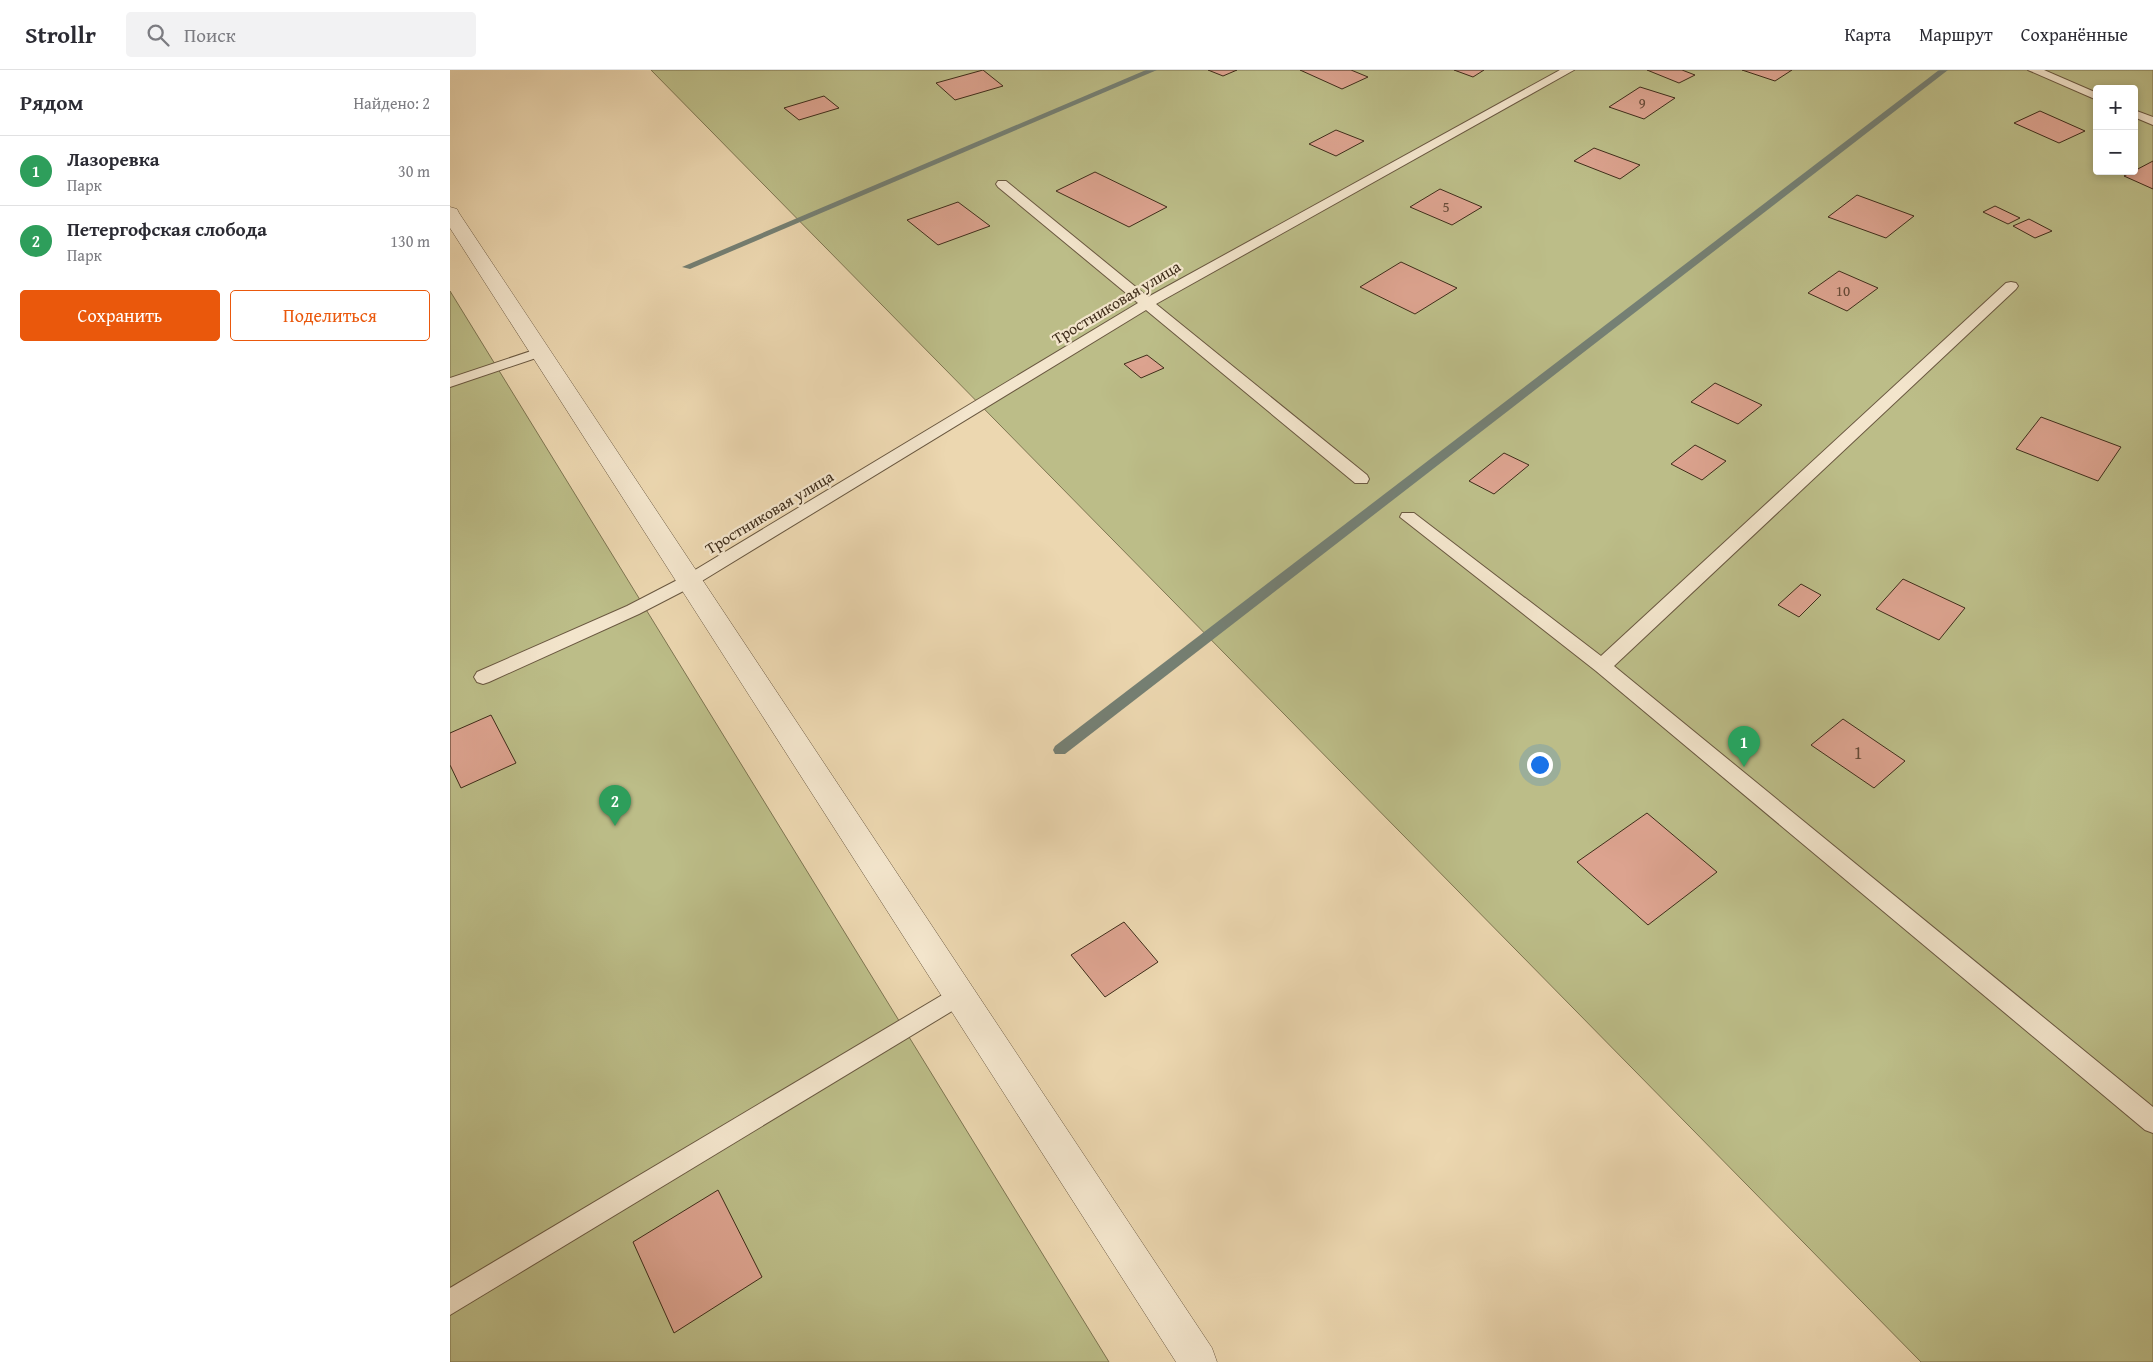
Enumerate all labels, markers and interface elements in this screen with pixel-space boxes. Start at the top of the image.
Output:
search box [126,12,476,57]
text: Strollr [25,17,96,52]
icon: search [144,21,172,49]
text: Поиск [184,21,236,49]
text: Карта [1845,21,1891,48]
text: Маршрут [1919,21,1993,48]
text: Сохранённые [2021,21,2128,48]
map controls [2093,85,2138,175]
button: + [2093,85,2138,130]
text: Рядом [20,87,83,118]
text: Найдено: 2 [353,91,430,115]
house number: 9 [1638,92,1646,113]
button: − [2093,130,2138,175]
text: Лазоревка [67,145,159,173]
text: 1 [32,159,40,183]
text: 30 m [398,159,430,183]
text: Парк [67,173,102,197]
house number: 5 [1442,196,1450,217]
text: Петергофская слобода [67,215,267,243]
text: 2 [32,229,40,253]
text: 130 m [390,229,430,253]
text: Парк [67,243,102,267]
street label: Тростниковая улица [1047,254,1185,350]
house number: 10 [1836,280,1850,301]
button: Сохранить [20,290,220,341]
button: Поделиться [230,290,430,341]
street label: Тростниковая улица [700,464,838,560]
pin: 1 [1728,726,1760,767]
house number: 1 [1854,739,1862,766]
your location [1527,752,1553,778]
pin: 2 [599,785,631,826]

